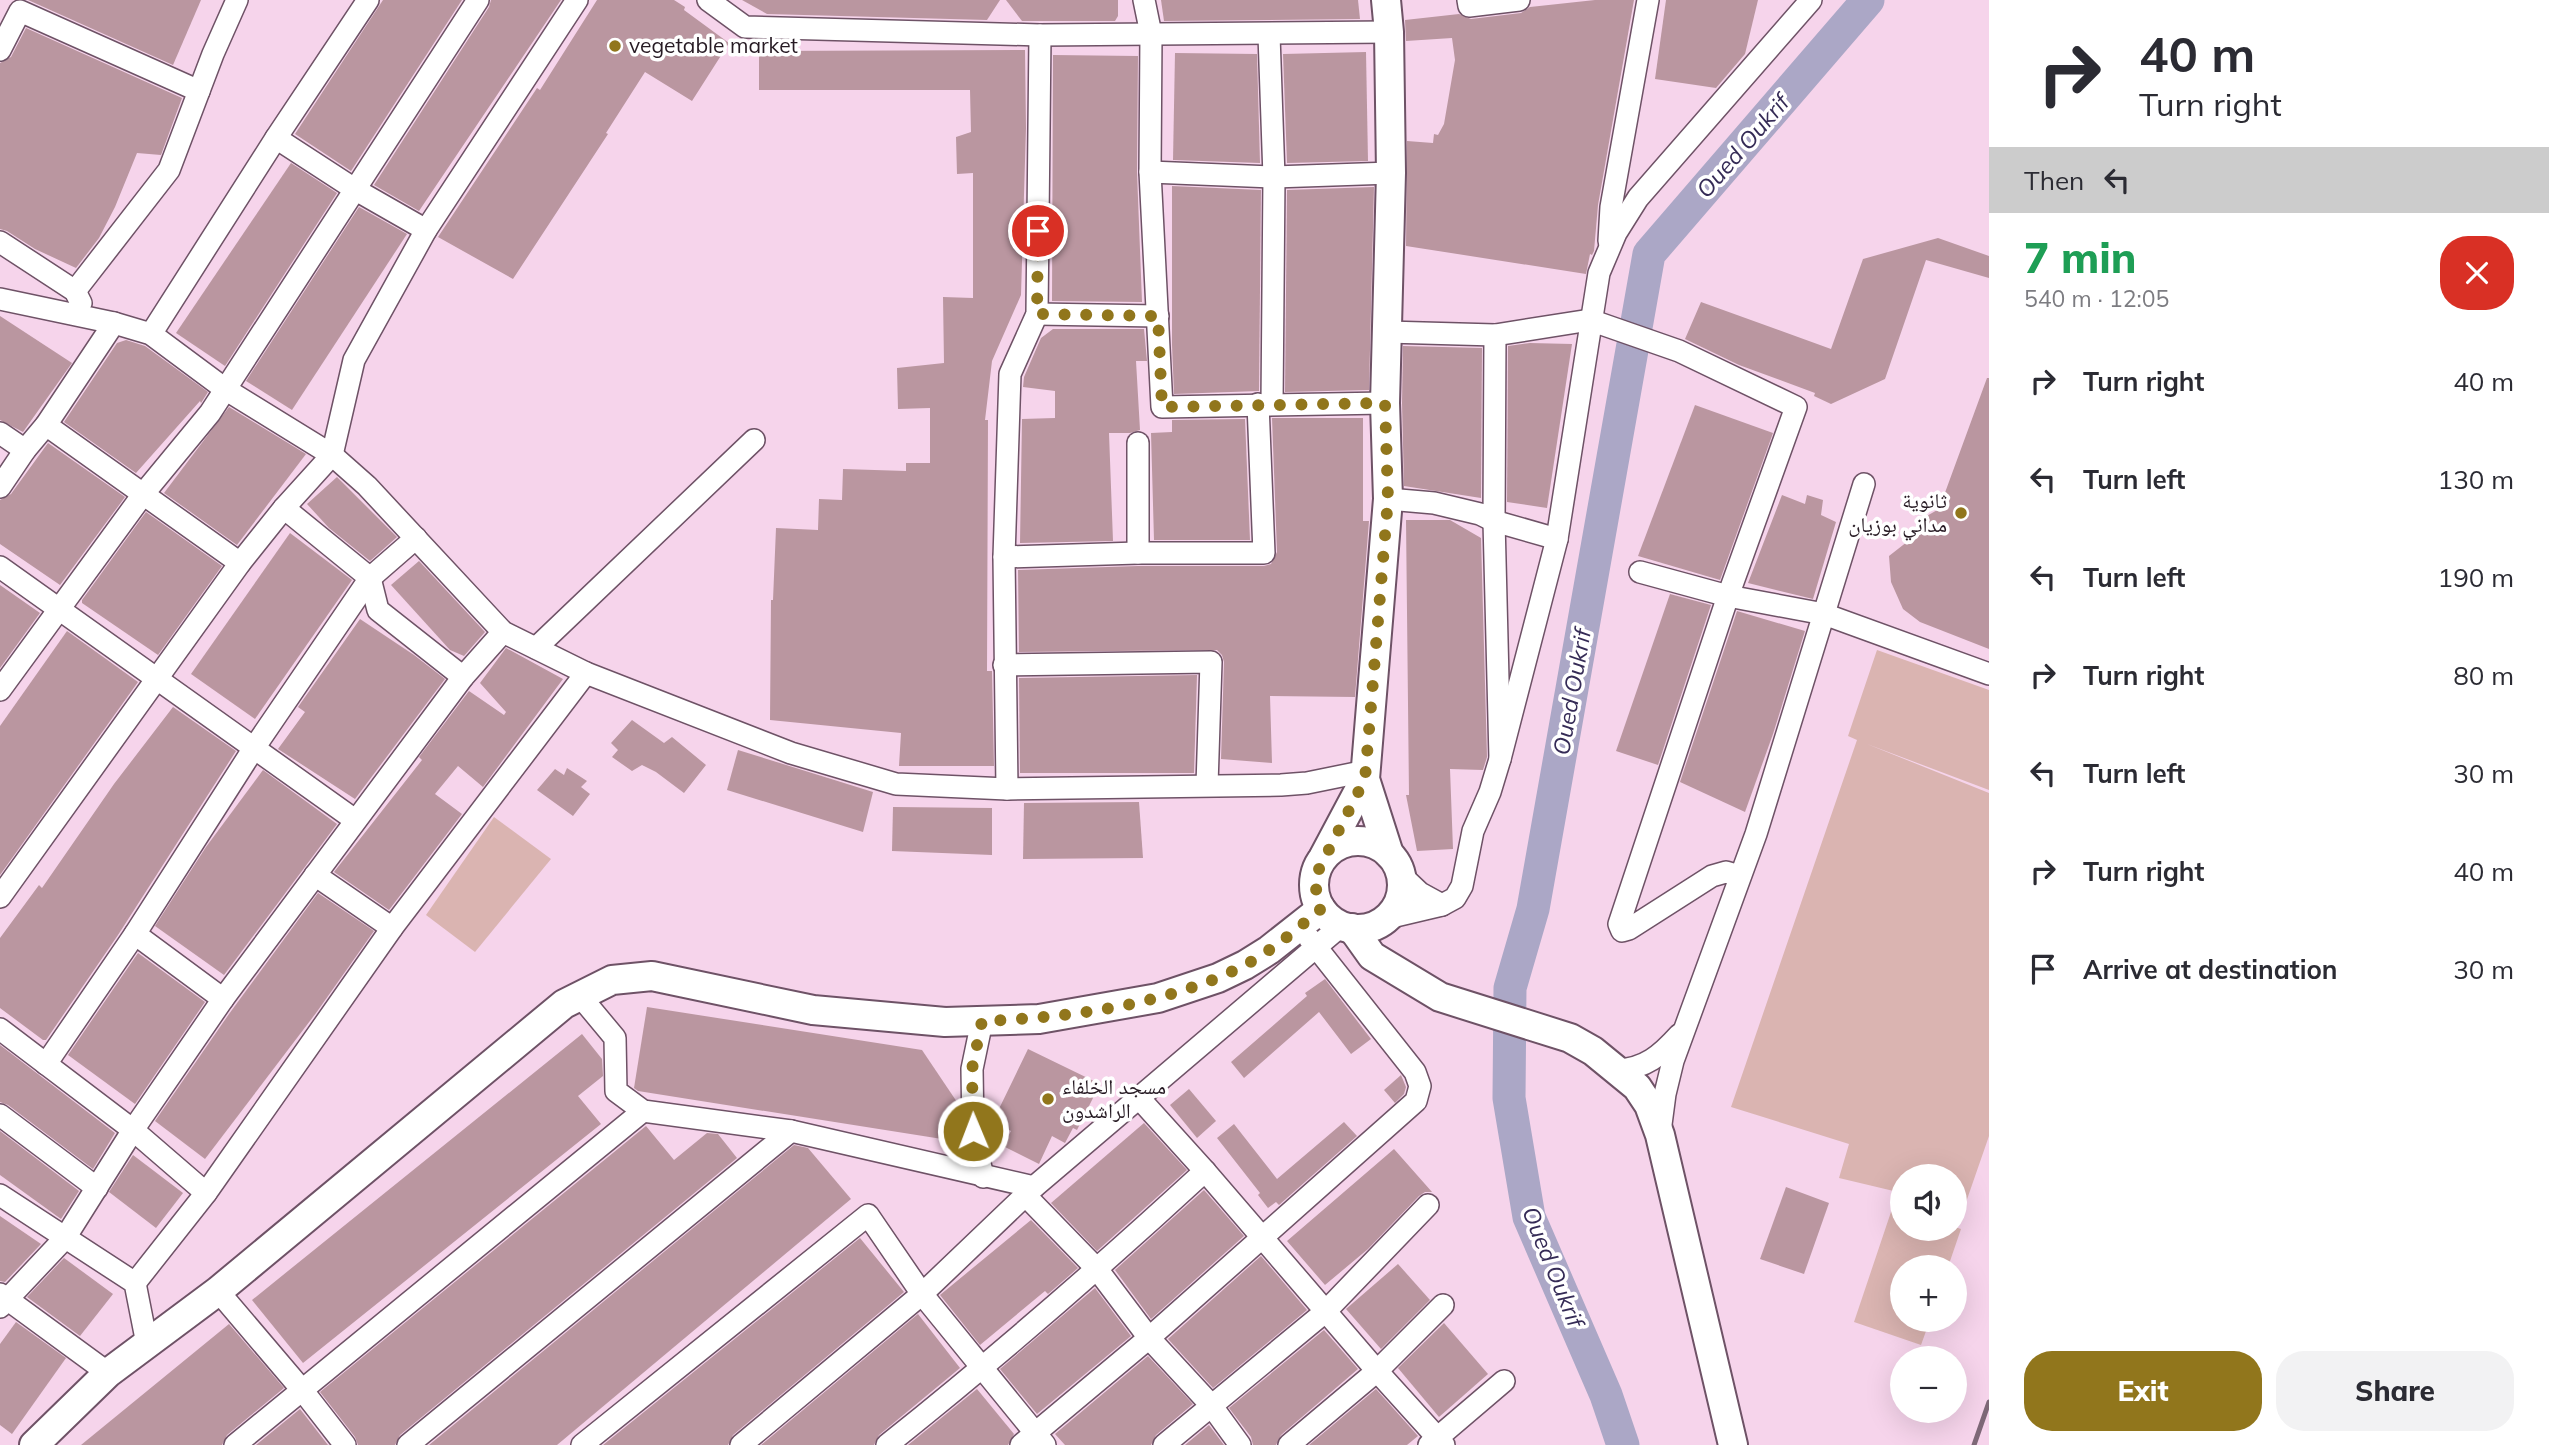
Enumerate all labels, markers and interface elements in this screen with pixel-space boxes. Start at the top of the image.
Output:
text: 40 m [2139,23,2255,84]
icon: right [2024,28,2115,119]
place label: vegetable market [629,32,798,58]
marker: vegetable market [607,38,623,54]
text: Turn right [2139,84,2282,124]
water label: Oued Oukrif [1690,86,1797,203]
icon: left [2098,161,2136,199]
text: Then [2024,164,2084,197]
pin [1008,201,1068,261]
icon: arrive [1019,212,1057,250]
text: 7 min [2024,231,2137,284]
button: close [2440,236,2514,310]
text: 540 m · 12:05 [2024,284,2169,313]
icon: right [2024,362,2062,400]
text: Turn right [2083,365,2204,398]
text: 40 m [2453,365,2514,398]
icon: left [2024,460,2062,498]
text: Turn left [2083,463,2185,496]
text: 130 m [2438,463,2514,496]
place label: ثانوية مداني بوزيان [1848,487,1947,541]
marker: ثانوية مداني بوزيان [1953,505,1969,521]
icon: left [2024,558,2062,596]
text: Turn left [2083,561,2185,594]
text: 190 m [2438,561,2514,594]
water label: Oued Oukrif [1546,624,1597,757]
icon: right [2024,656,2062,694]
text: Turn right [2083,659,2204,692]
text: 80 m [2453,659,2514,692]
icon: left [2024,754,2062,792]
text: Turn left [2083,757,2185,790]
text: 30 m [2453,757,2514,790]
icon: right [2024,852,2062,890]
text: Turn right [2083,855,2204,888]
text: 40 m [2453,855,2514,888]
icon: arrive [2024,950,2062,988]
text: Arrive at destination [2083,953,2338,986]
text: 30 m [2453,953,2514,986]
place label: مسجد الخلفاء الراشدون [1062,1073,1166,1123]
marker: مسجد الخلفاء الراشدون [1040,1091,1056,1107]
position arrow [936,1094,1010,1168]
map controls [1890,1164,1967,1423]
button: sound [1890,1164,1967,1241]
water label: Oued Oukrif [1516,1202,1592,1334]
button: + [1890,1255,1967,1332]
button: − [1890,1346,1967,1423]
button: Exit [2024,1351,2262,1431]
button: Share [2276,1351,2514,1431]

